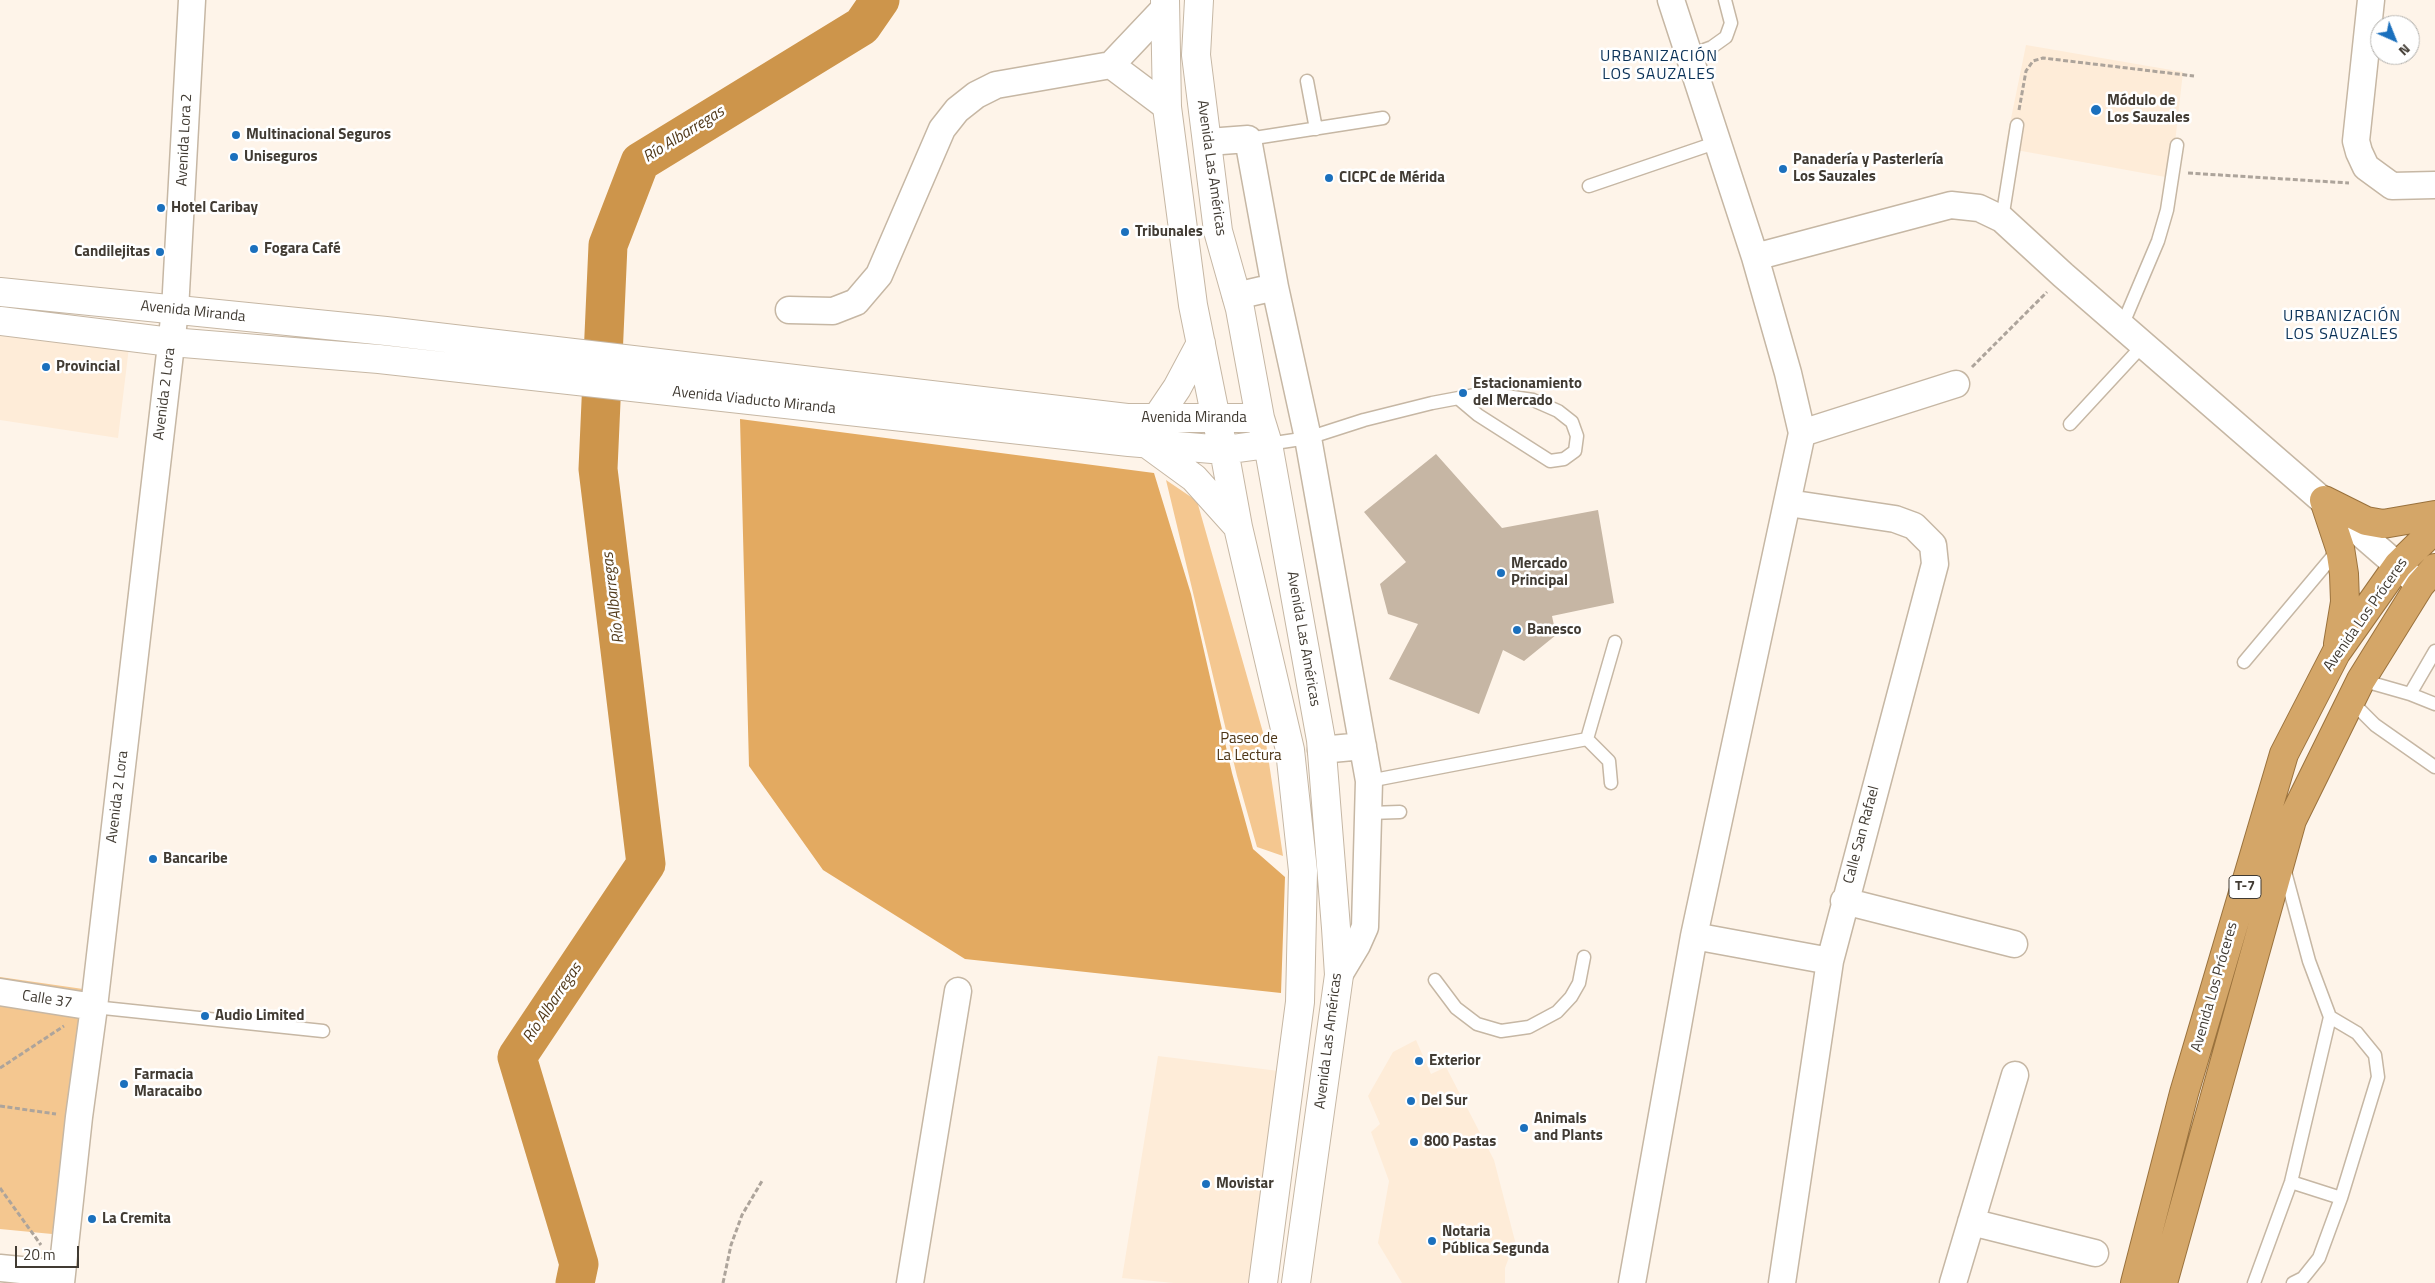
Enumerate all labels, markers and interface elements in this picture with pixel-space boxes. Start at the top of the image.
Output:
north arrow [2370,15,2420,65]
text: N [2394,40,2416,61]
district label: URBANIZACIÓN LOS SAUZALES [1598,47,1720,85]
place label: Módulo de Los Sauzales [2107,92,2190,127]
street label: Avenida Lora 2 [174,93,196,187]
street label: Avenida Las Américas [1193,99,1229,237]
water label: Río Albarregas [640,103,728,167]
marker: Módulo de Los Sauzales [2089,103,2103,117]
place label: Multinacional Seguros [246,126,391,144]
marker: Multinacional Seguros [230,129,242,141]
place label: Uniseguros [244,148,318,166]
marker: Uniseguros [228,151,240,163]
place label: Panadería y Pasterlería Los Sauzales [1793,151,1943,186]
marker: Panadería y Pasterlería Los Sauzales [1777,163,1789,175]
place label: CICPC de Mérida [1339,169,1445,187]
marker: CICPC de Mérida [1323,172,1335,184]
place label: Hotel Caribay [171,199,258,217]
marker: Hotel Caribay [155,202,167,214]
place label: Tribunales [1135,223,1203,241]
marker: Tribunales [1119,226,1131,238]
place label: Fogara Café [264,240,341,258]
place label: Candilejitas [74,243,150,261]
marker: Fogara Café [248,243,260,255]
marker: Candilejitas [154,246,166,258]
street label: Avenida Miranda [140,298,246,326]
district label: URBANIZACIÓN LOS SAUZALES [2281,307,2403,345]
street label: Avenida 2 Lora [150,347,180,441]
place label: Provincial [56,358,120,376]
marker: Provincial [40,361,52,373]
place label: Estacionamiento del Mercado [1473,375,1582,410]
street label: Avenida Viaducto Miranda [672,383,836,419]
marker: Estacionamiento del Mercado [1457,387,1469,399]
street label: Avenida Miranda [1141,409,1247,427]
water label: Río Albarregas [599,551,629,645]
place label: Mercado Principal [1511,555,1568,590]
street label: Avenida Los Próceres [2320,555,2412,675]
marker: Mercado Principal [1495,567,1507,579]
street label: Avenida Las Américas [1282,570,1324,708]
place label: Banesco [1527,621,1581,639]
marker: Banesco [1511,624,1523,636]
park label: Paseo de La Lectura [1216,730,1282,765]
street label: Avenida 2 Lora [103,750,133,844]
street label: Calle San Rafael [1840,784,1884,886]
place label: Bancaribe [163,850,228,868]
marker: Bancaribe [147,853,159,865]
road number: T-7 [2229,876,2261,899]
street label: Avenida Los Próceres [2188,920,2242,1054]
water label: Río Albarregas [519,960,587,1046]
street label: Avenida Las Américas [1312,972,1346,1110]
street label: Calle 37 [21,987,73,1013]
place label: Audio Limited [215,1007,304,1025]
marker: Audio Limited [199,1010,211,1022]
place label: Exterior [1429,1052,1481,1070]
marker: Exterior [1413,1055,1425,1067]
place label: Farmacia Maracaibo [134,1066,202,1101]
marker: Farmacia Maracaibo [118,1078,130,1090]
place label: Del Sur [1421,1092,1468,1110]
marker: Del Sur [1405,1095,1417,1107]
place label: Animals and Plants [1534,1110,1603,1145]
marker: Animals and Plants [1518,1122,1530,1134]
place label: 800 Pastas [1424,1133,1496,1151]
marker: 800 Pastas [1408,1136,1420,1148]
place label: Movistar [1216,1175,1274,1193]
marker: Movistar [1200,1178,1212,1190]
place label: La Cremita [102,1210,171,1228]
marker: La Cremita [86,1213,98,1225]
place label: Notaria Pública Segunda [1442,1223,1549,1258]
marker: Notaria Pública Segunda [1426,1235,1438,1247]
scale bar [18,1236,81,1268]
text: 20 m [23,1243,56,1266]

